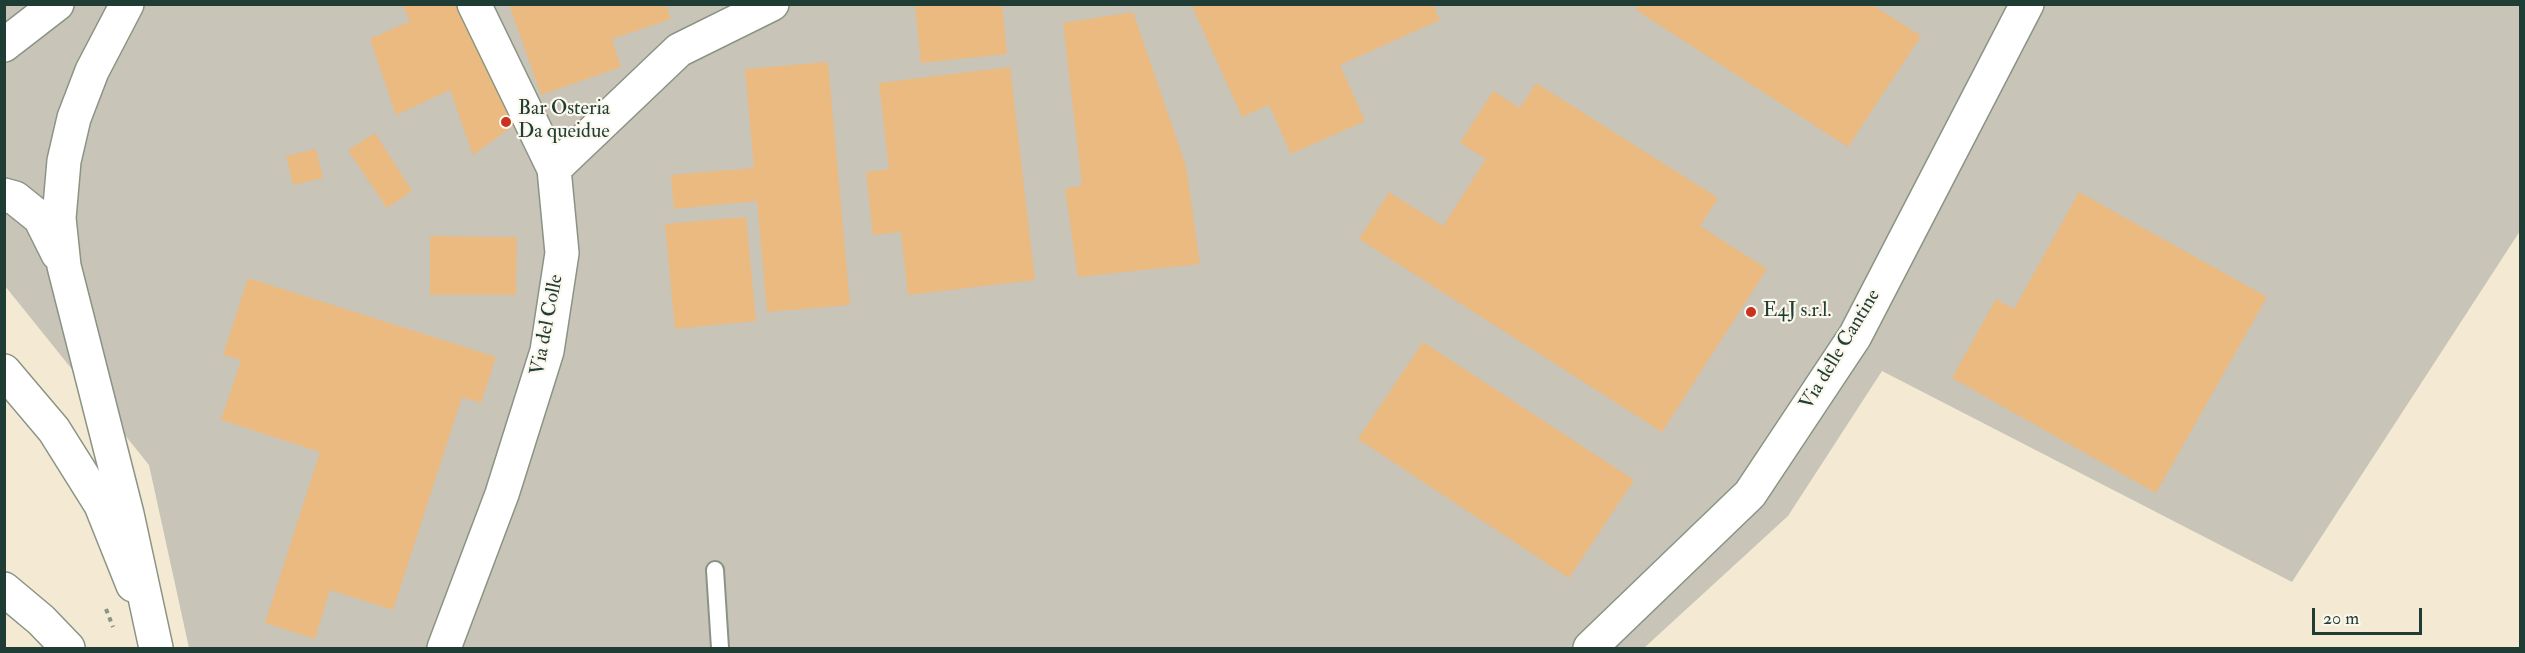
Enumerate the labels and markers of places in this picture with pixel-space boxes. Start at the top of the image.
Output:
place label: Bar Osteria Da queidue [518,98,610,145]
marker: Bar Osteria Da queidue [499,115,513,129]
place label: E4J s.r.l. [1763,300,1831,324]
marker: E4J s.r.l. [1744,305,1758,319]

